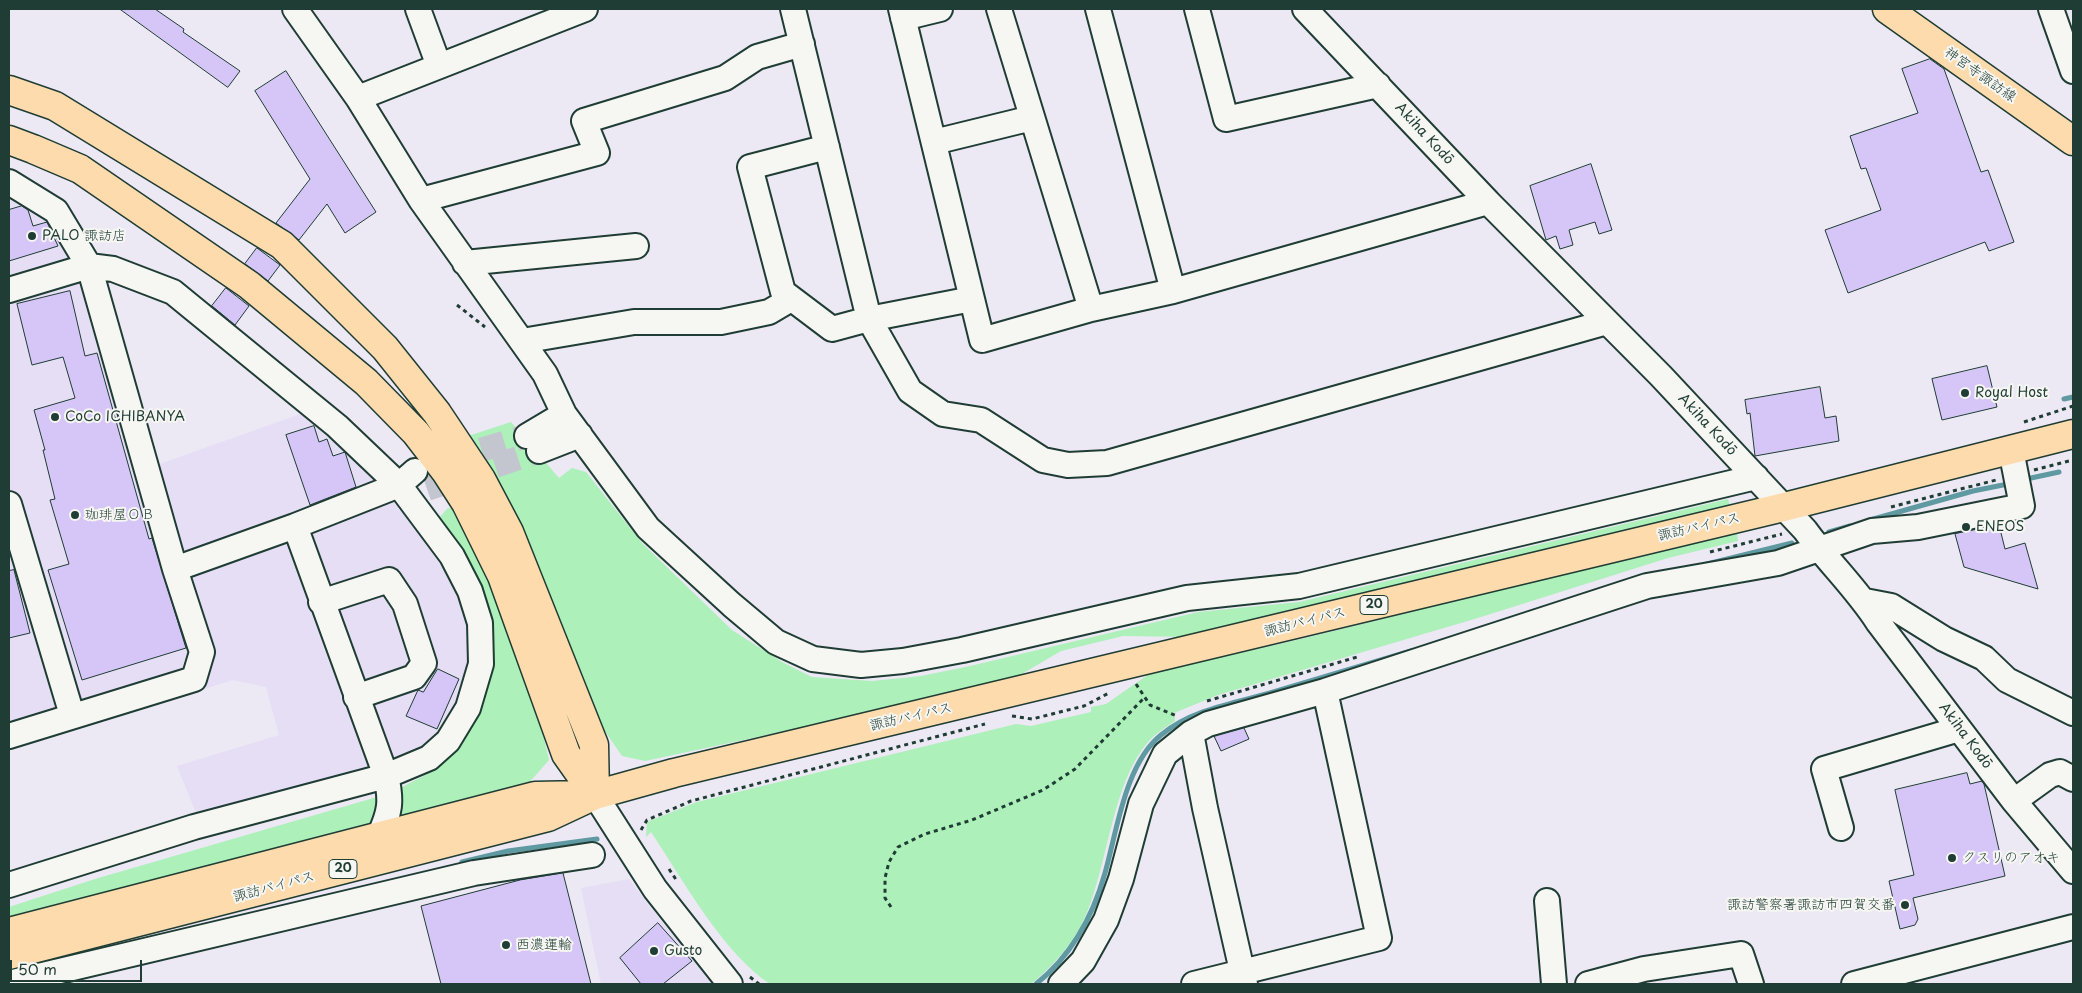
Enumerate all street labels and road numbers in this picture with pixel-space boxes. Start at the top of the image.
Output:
street label: 神宮寺諏訪線 [1941,44,2019,106]
street label: Akiha Kodō [1391,100,1457,168]
street label: Akiha Kodō [1674,391,1740,459]
street label: 諏訪バイパス [1656,509,1742,545]
road number: 20 [1360,596,1388,614]
street label: 諏訪バイパス [1262,604,1348,640]
street label: 諏訪バイパス [868,699,954,735]
street label: Akiha Kodō [1935,700,1995,772]
road number: 20 [329,860,357,879]
street label: 諏訪バイパス [231,868,317,906]

